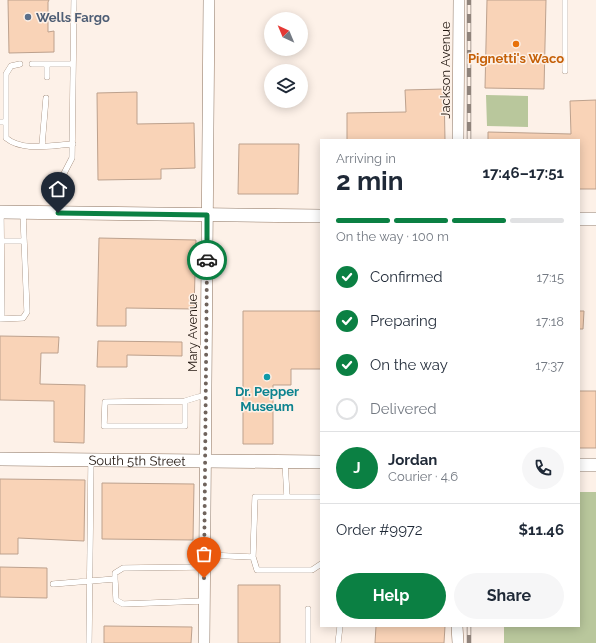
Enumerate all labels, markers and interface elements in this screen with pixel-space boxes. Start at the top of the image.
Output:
place label: Wells Fargo [36,10,110,25]
marker: Wells Fargo [23,12,33,22]
north arrow [264,12,308,56]
map controls [264,12,308,108]
street label: Jackson Avenue [438,21,453,119]
marker: Pignetti's Waco [511,39,521,49]
place label: Pignetti's Waco [468,51,564,66]
button: layers [264,64,308,108]
text: Arriving in [336,151,396,166]
text: 17:46–17:51 [483,164,564,182]
text: 2 min [336,166,403,196]
pin [41,172,75,213]
icon: home [47,178,69,200]
text: On the way · 100 m [336,229,449,244]
courier [187,240,227,280]
icon: car [196,249,218,271]
icon: check [336,266,358,288]
text: Confirmed [370,268,443,286]
text: 17:15 [536,270,564,285]
street label: Mary Avenue [185,294,200,372]
icon: check [336,310,358,332]
text: Preparing [370,312,437,330]
text: 17:18 [536,314,564,329]
icon: check [336,354,358,376]
text: On the way [370,356,448,374]
text: 17:37 [535,358,564,373]
marker: Dr. Pepper Museum [262,372,272,382]
place label: Dr. Pepper Museum [235,384,299,414]
text: Delivered [370,400,437,418]
button: phone [522,447,564,489]
text: Jordan [388,451,437,469]
street label: South 5th Street [88,452,186,468]
text: J [353,459,361,477]
text: Courier · 4.6 [388,469,458,484]
text: Order #9972 [336,521,423,539]
text: $11.46 [519,521,564,539]
pin [187,537,221,578]
icon: bag [193,543,215,565]
button: Help [336,573,446,619]
button: Share [454,573,564,619]

